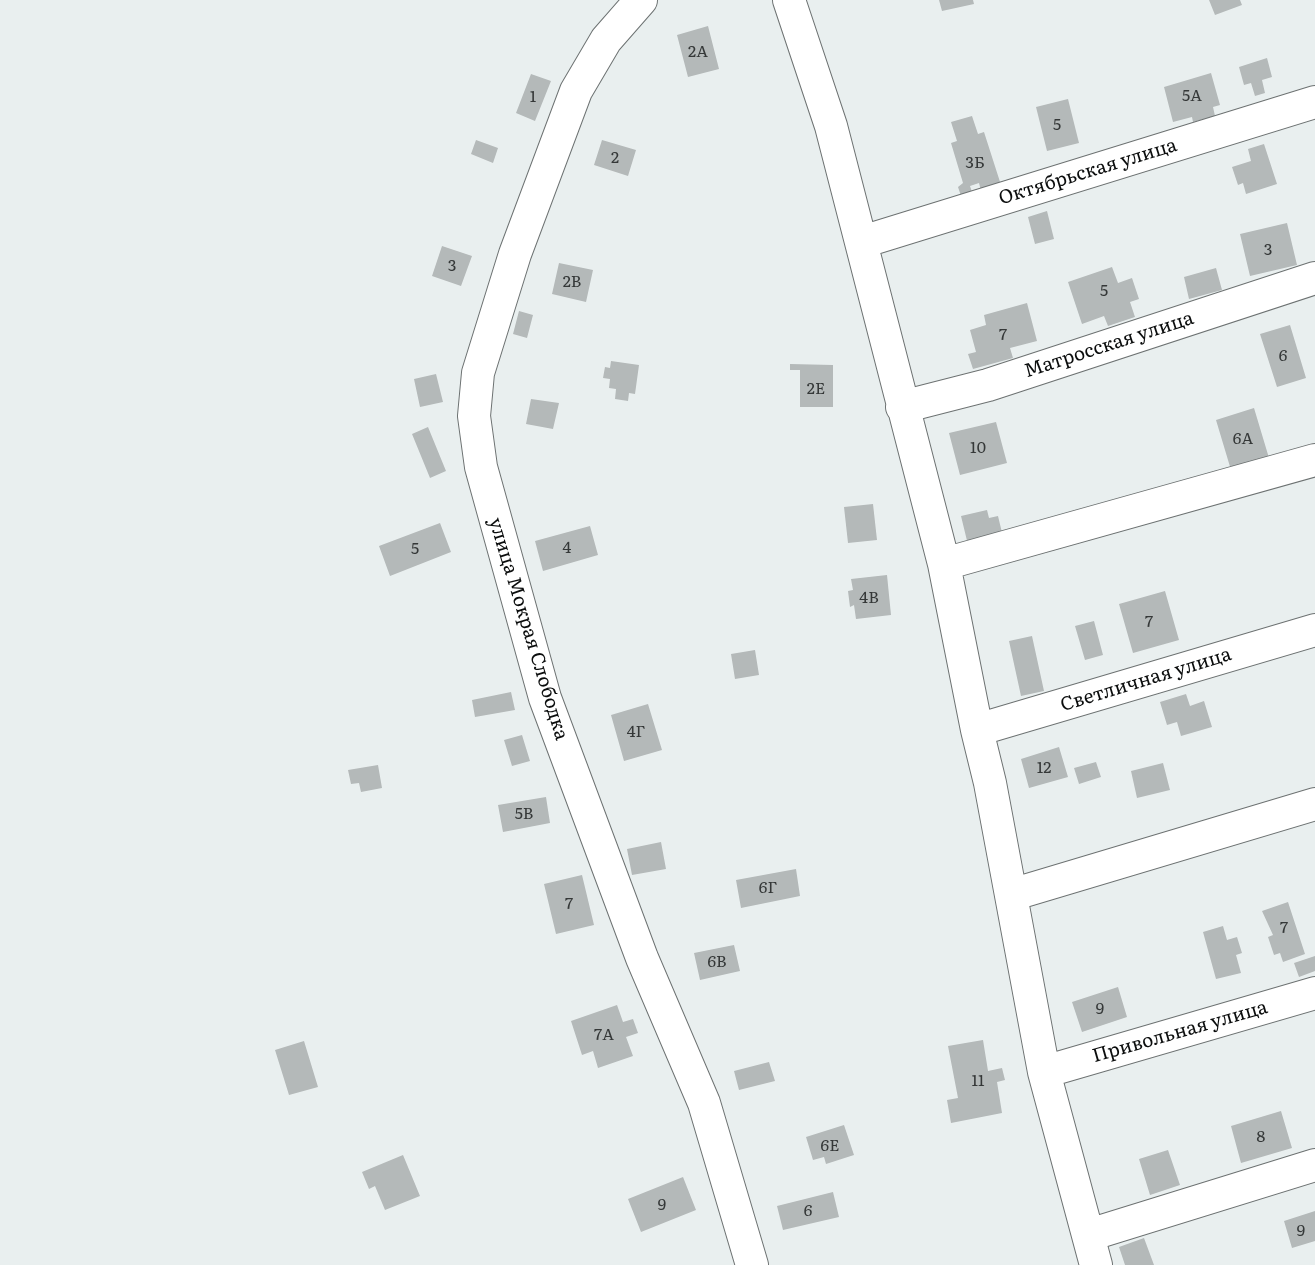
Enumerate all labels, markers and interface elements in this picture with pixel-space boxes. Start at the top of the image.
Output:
house number: 2А [688,42,708,62]
house number: 5А [1182,86,1202,106]
house number: 1 [530,87,536,107]
house number: 5 [1053,115,1061,135]
street label: Октябрьская улица [996,134,1180,210]
house number: 2 [611,148,619,168]
house number: 3Б [965,153,985,173]
house number: 3 [1264,240,1272,260]
house number: 3 [448,256,456,276]
house number: 2В [563,272,581,292]
house number: 5 [1100,281,1108,301]
street label: Матросская улица [1021,307,1197,383]
house number: 7 [999,325,1007,345]
house number: 6 [1279,346,1287,366]
house number: 2Е [807,379,825,399]
house number: 6А [1233,429,1253,449]
house number: 10 [970,438,986,458]
street label: улица Мокрая Слободка [483,515,573,743]
house number: 4 [563,538,571,558]
house number: 5 [411,539,419,559]
house number: 4В [859,588,879,608]
house number: 7 [1145,612,1153,632]
street label: Светличная улица [1058,643,1234,717]
house number: 4Г [627,722,645,742]
house number: 12 [1037,758,1051,778]
house number: 5В [515,804,533,824]
house number: 6Г [759,878,777,898]
house number: 7 [565,894,573,914]
house number: 7 [1280,918,1288,938]
house number: 6В [707,952,727,972]
street label: Привольная улица [1090,996,1270,1068]
house number: 9 [1096,999,1104,1019]
house number: 7А [594,1025,614,1045]
house number: 11 [971,1071,985,1091]
house number: 8 [1257,1127,1265,1147]
house number: 6Е [821,1136,839,1156]
house number: 9 [658,1195,666,1215]
house number: 6 [804,1201,812,1221]
house number: 9 [1297,1221,1305,1241]

